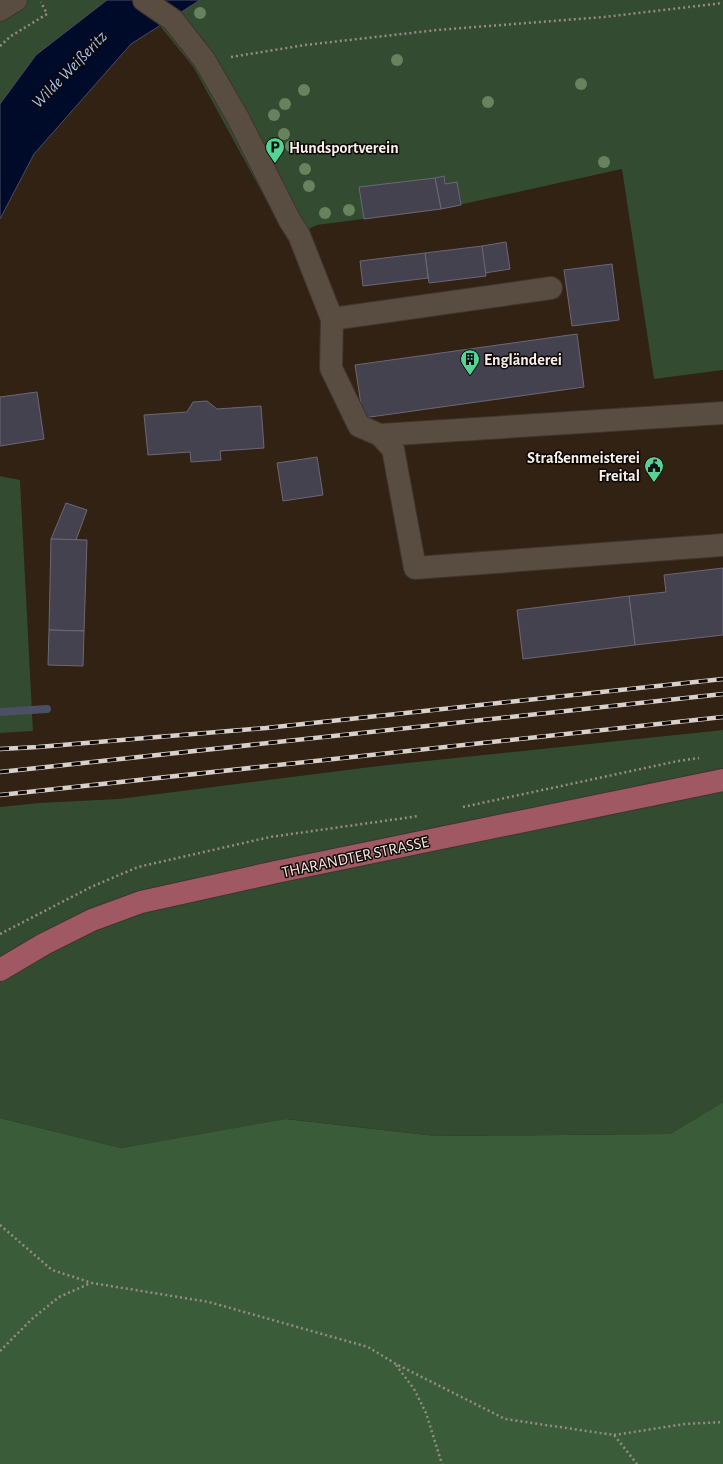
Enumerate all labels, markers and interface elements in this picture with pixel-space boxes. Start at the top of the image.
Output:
water label: Wilde Weißeritz [29,27,110,111]
parking icon: Hundsportverein [264,136,286,164]
place label: Hundsportverein [289,140,399,156]
building icon: Engländerei [459,348,481,376]
place label: Engländerei [484,352,562,368]
place label: Straßenmeisterei Freital [527,450,640,484]
public building icon: Straßenmeisterei Freital [643,455,665,483]
street label: THARANDTER STRASSE [280,834,430,880]

